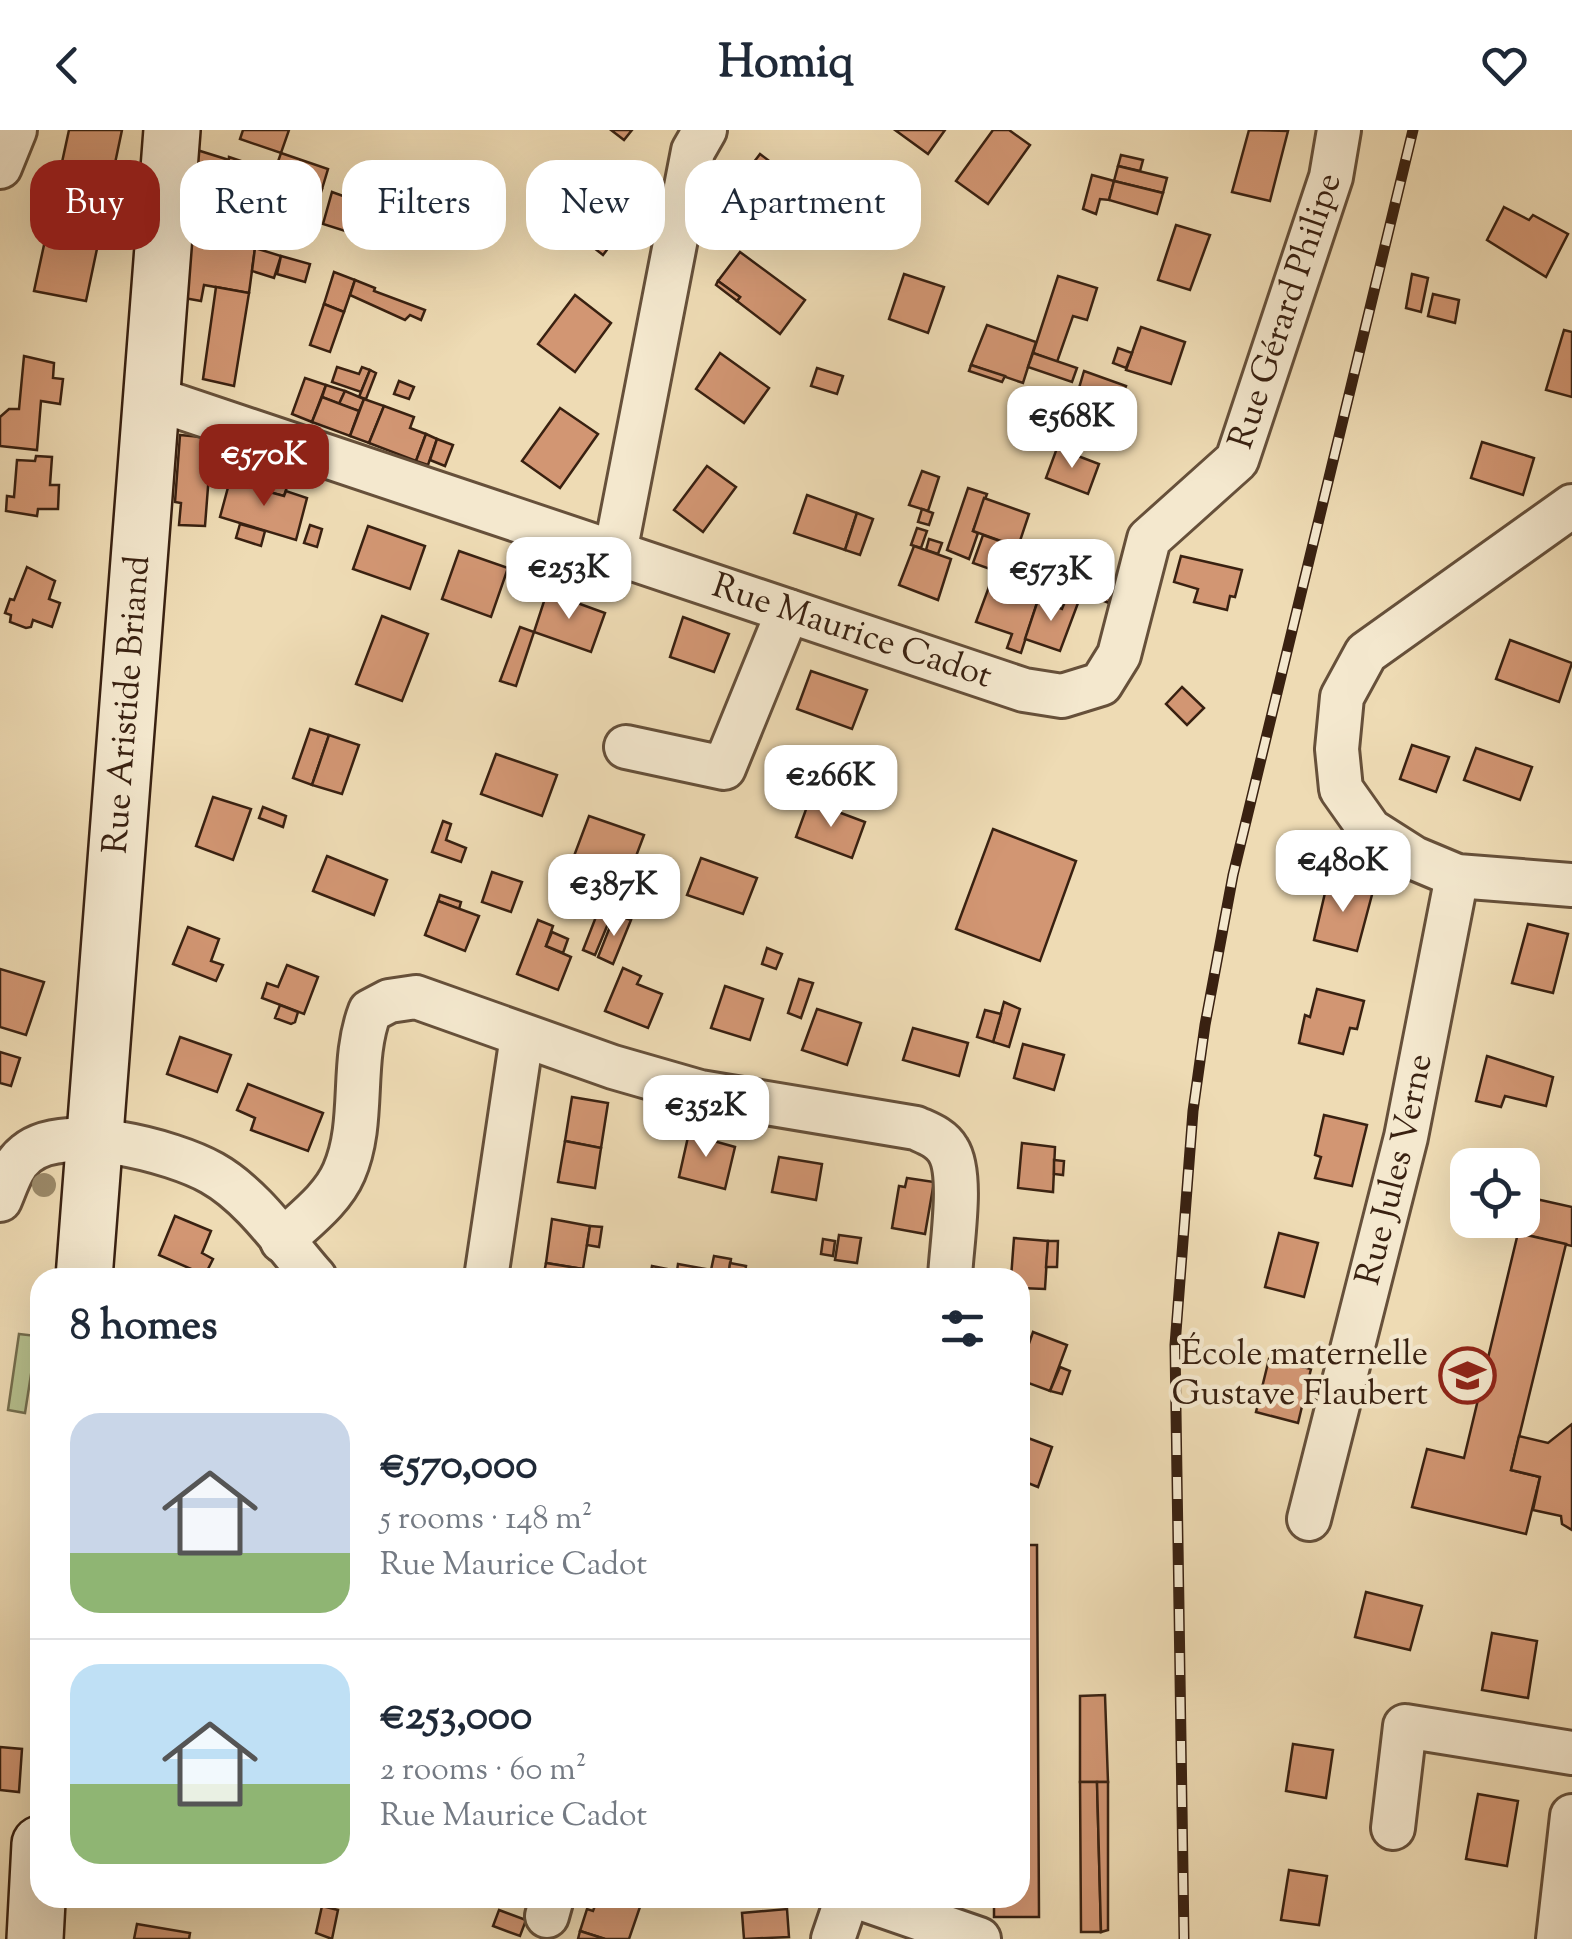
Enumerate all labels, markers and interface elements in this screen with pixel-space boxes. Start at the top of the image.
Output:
text: Homiq [718,33,854,98]
icon: back [40,38,95,93]
icon: heart [1477,38,1532,93]
chip: Buy [30,160,160,250]
chip: Rent [180,160,322,250]
chip: Filters [342,160,506,250]
chip: New [526,160,665,250]
chip: Apartment [685,160,921,250]
street label: Rue Gérard Philipe [1217,167,1356,456]
pin: €568K [1002,386,1142,471]
text: €568K [1029,395,1115,441]
pin: €570K [194,424,334,509]
text: €570K [221,433,307,479]
pin: €253K [499,537,639,622]
pin: €573K [981,539,1121,624]
text: €253K [528,546,610,592]
text: €573K [1010,548,1092,594]
street label: Rue Aristide Briand [91,553,165,856]
street label: Rue Maurice Cadot [705,562,998,703]
pin: €266K [761,745,901,830]
text: €266K [786,754,876,800]
pin: €480K [1273,830,1413,915]
text: €480K [1298,839,1388,885]
pin: €387K [544,854,684,939]
text: €387K [570,863,658,909]
street label: Rue Jules Verne [1344,1050,1447,1291]
pin: €352K [636,1075,776,1160]
text: €352K [665,1084,747,1130]
map controls [1450,1148,1540,1238]
button: locate [1450,1148,1540,1238]
text: 8 homes [70,1298,218,1358]
icon: filters [935,1301,990,1356]
place label: École maternelle Gustave Flaubert [1172,1330,1428,1421]
school or university icon: École maternelle Gustave Flaubert [1437,1345,1497,1405]
text: €570,000 [380,1437,537,1497]
icon: home [150,1453,270,1573]
text: 5 rooms · 148 m² [380,1497,593,1543]
text: Rue Maurice Cadot [380,1543,647,1589]
text: €253,000 [380,1688,532,1748]
icon: home [150,1704,270,1824]
text: 2 rooms · 60 m² [380,1748,586,1794]
text: Rue Maurice Cadot [380,1794,647,1840]

